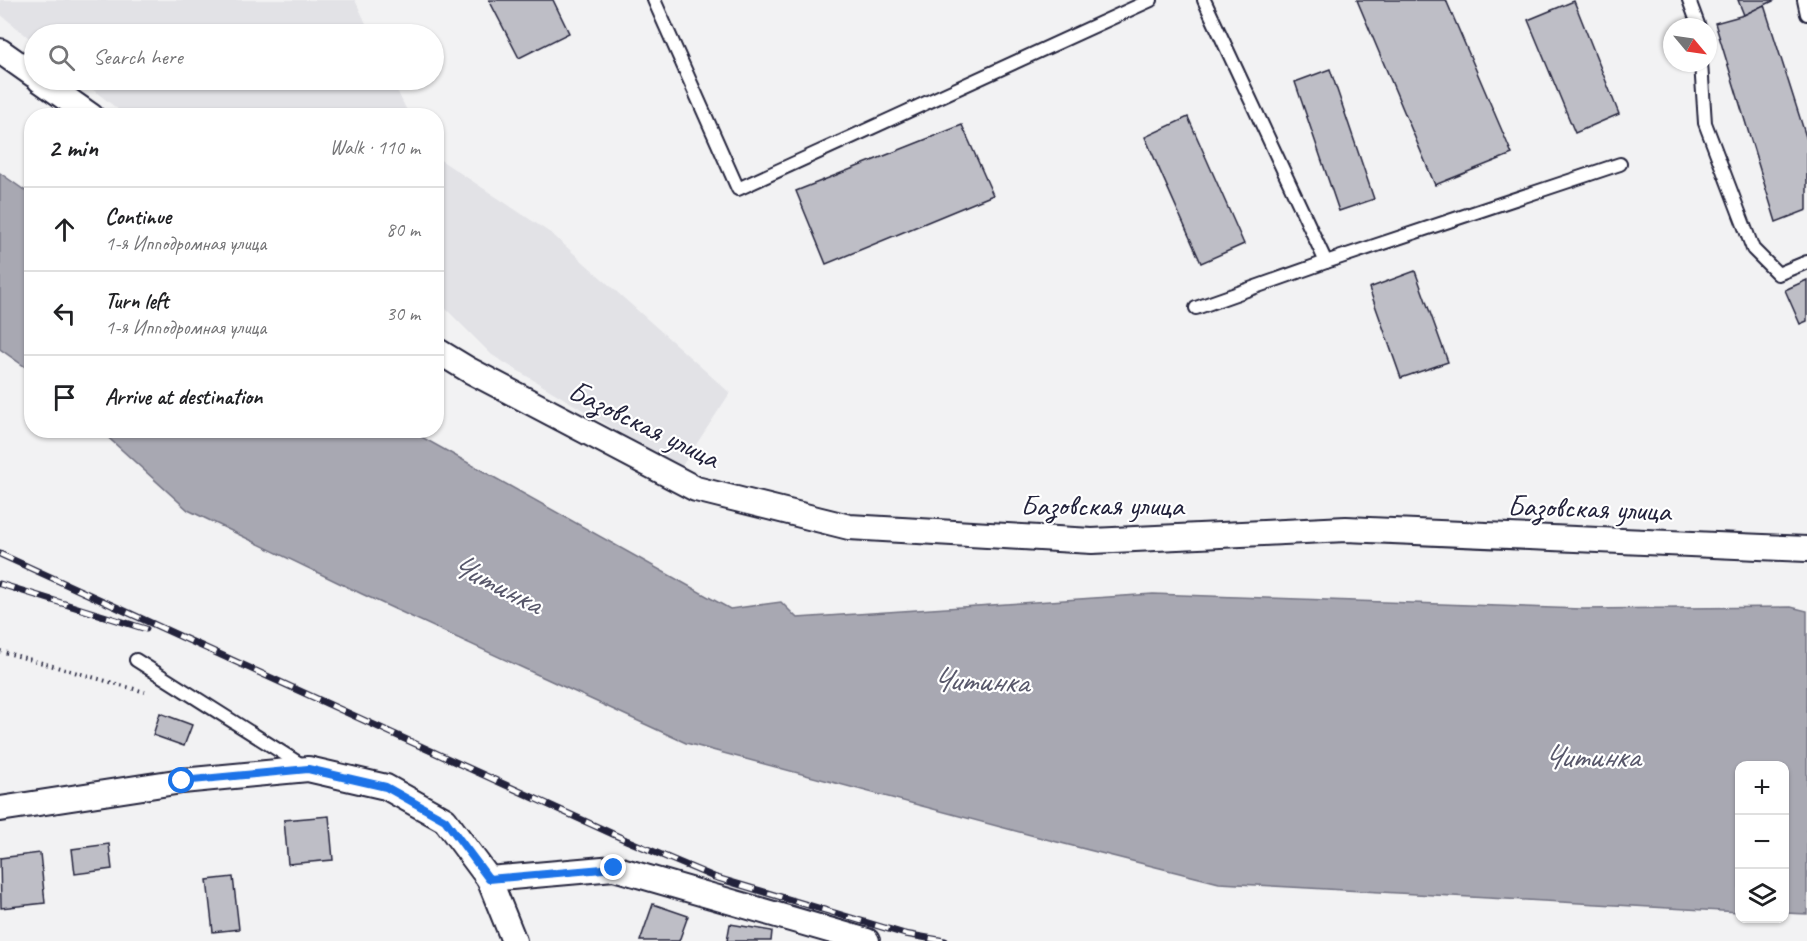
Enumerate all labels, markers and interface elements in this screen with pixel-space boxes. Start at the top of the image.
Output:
north arrow [1663,18,1717,72]
search box [24,24,444,90]
icon: search [45,41,78,74]
text: Search here [93,43,183,71]
text: 2 min [48,131,98,164]
text: Walk · 110 m [330,135,420,160]
text: Continue [105,203,171,231]
icon: ahead [48,213,81,246]
text: 80 m [386,217,420,242]
text: 1-я Ипподромная улица [105,231,266,256]
text: Turn left [105,287,169,315]
icon: left [48,297,81,330]
text: 30 m [386,301,420,326]
text: 1-я Ипподромная улица [105,315,266,340]
street label: Базовская улица [562,371,727,478]
icon: arrive [48,381,81,414]
text: Arrive at destination [105,383,262,411]
street label: Базовская улица [1020,486,1186,524]
street label: Базовская улица [1507,486,1673,530]
water label: Читинка [444,543,553,625]
water label: Читинка [931,658,1033,703]
water label: Читинка [1543,736,1643,777]
map controls [1735,761,1789,923]
button: + [1735,761,1789,815]
route start [168,767,194,793]
button: − [1735,815,1789,869]
route end [600,854,626,880]
button: layers [1735,869,1789,923]

